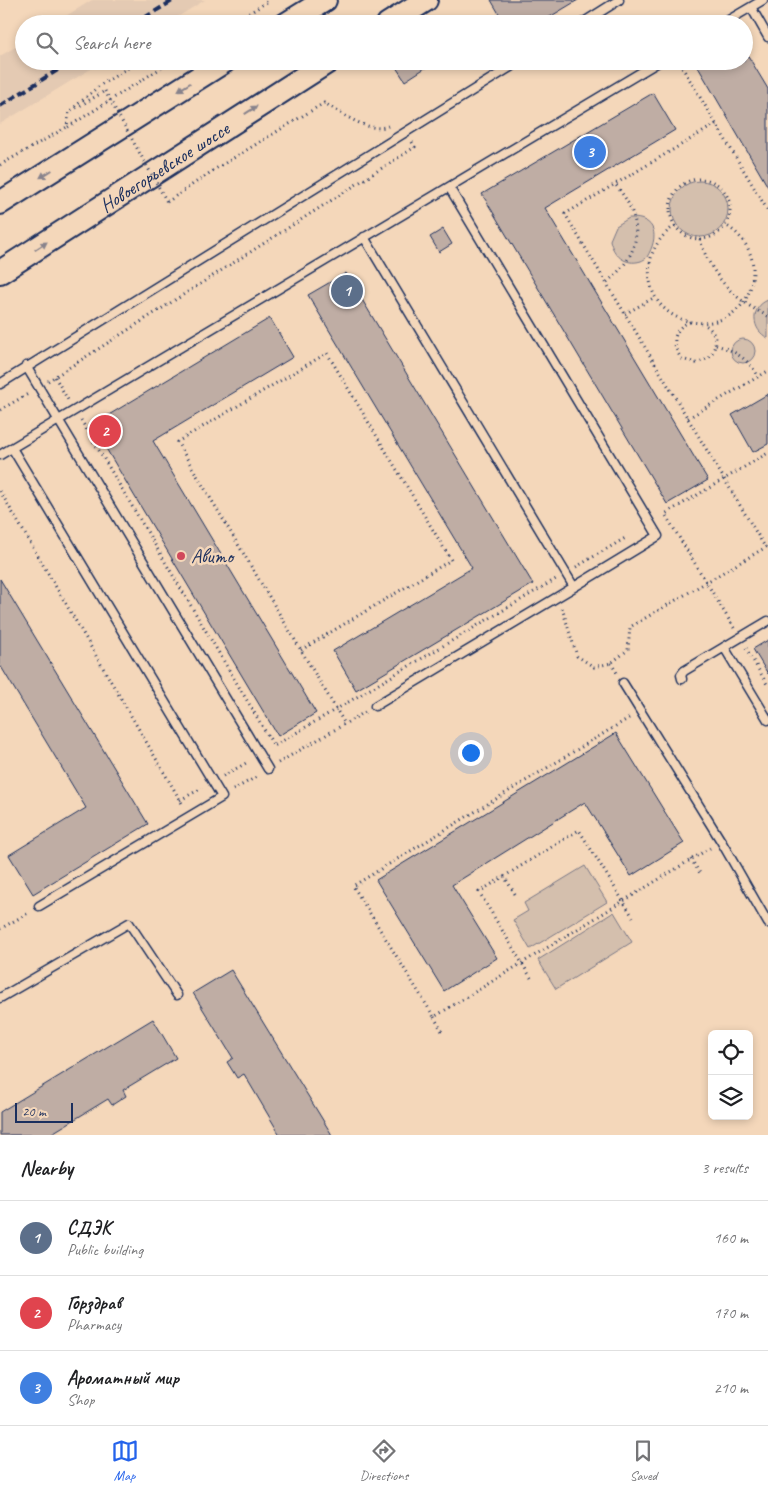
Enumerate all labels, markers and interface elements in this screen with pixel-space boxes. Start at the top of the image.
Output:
search box [15,15,753,70]
icon: search [33,29,61,57]
text: Search here [73,31,150,55]
one-way arrow [177,83,191,92]
one-way arrow [244,106,258,115]
street label: Новоегорьевское шоссе [95,115,235,218]
pin: 3 [574,133,606,171]
one-way arrow [40,169,53,178]
one-way arrow [34,241,48,251]
pin: 1 [331,272,363,310]
pin: 2 [89,412,121,450]
place label: Авито [191,544,235,569]
marker: Авито [175,550,187,562]
your location [458,740,484,766]
map controls [708,1030,753,1120]
button: locate [708,1030,753,1075]
button: layers [708,1075,753,1120]
scale bar [15,1100,72,1123]
text: 20 m [22,1103,46,1120]
text: Nearby [20,1155,73,1181]
text: 3 results [701,1158,748,1178]
text: СДЭК [67,1216,111,1240]
text: 1 [32,1228,40,1248]
text: 160 m [714,1228,748,1248]
text: Public building [67,1240,143,1260]
text: Горздрав [67,1291,121,1315]
text: 2 [32,1303,40,1323]
text: 170 m [714,1303,748,1323]
text: Pharmacy [67,1315,121,1335]
text: Ароматный мир [67,1366,179,1390]
text: 3 [32,1378,40,1398]
text: 210 m [714,1378,748,1398]
text: Shop [67,1390,94,1410]
tab: Map [111,1437,139,1484]
tab: Directions [360,1437,408,1484]
tab: Saved [629,1437,657,1484]

